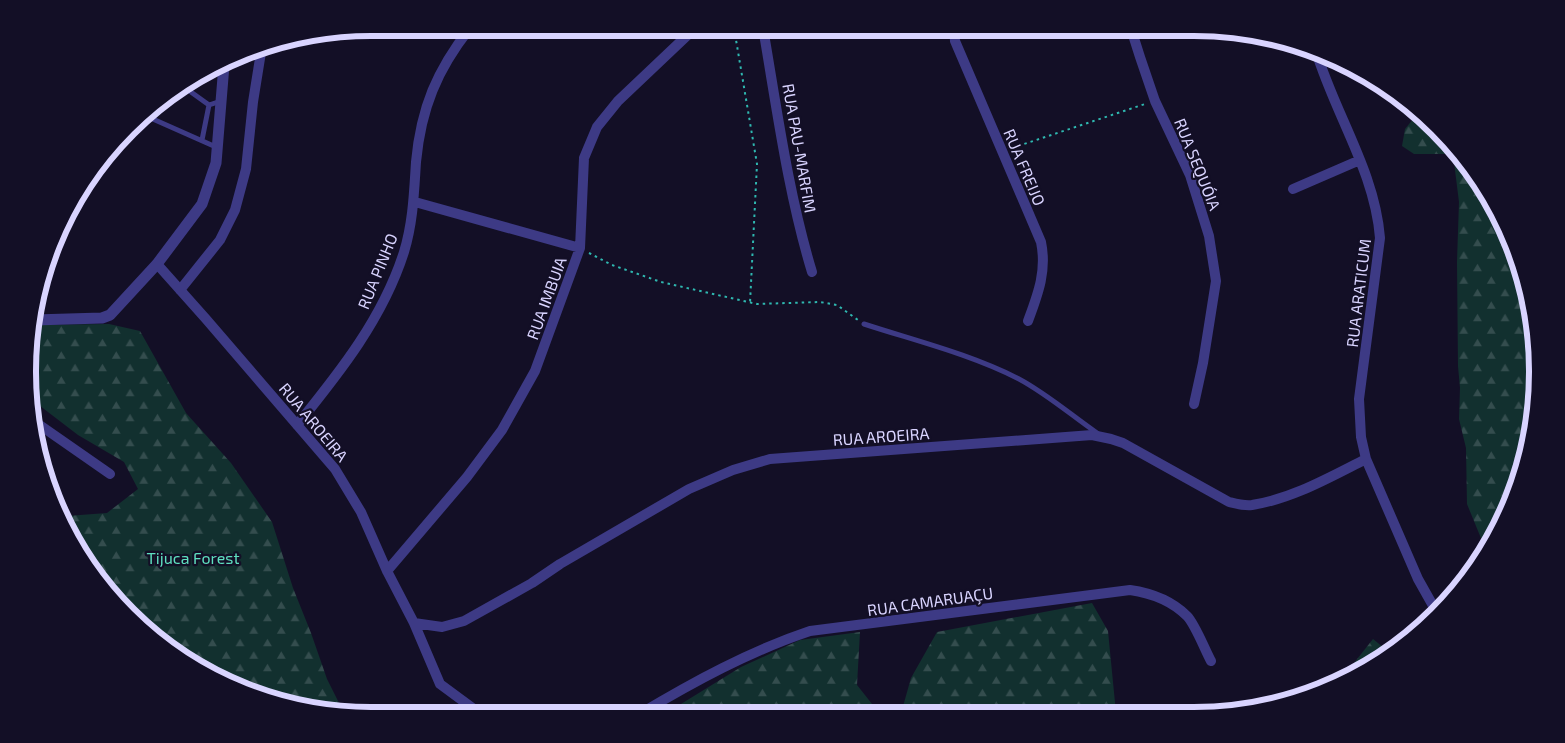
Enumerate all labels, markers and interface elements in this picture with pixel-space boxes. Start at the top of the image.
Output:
street label: RUA PAU-MARFIM [779,82,821,214]
street label: RUA SEQUÓIA [1170,115,1225,213]
street label: RUA FREIJO [1000,126,1050,208]
street label: RUA PINHO [353,230,401,312]
street label: RUA ARATICUM [1342,238,1374,348]
street label: RUA IMBUIA [522,254,570,342]
street label: RUA AROEIRA [276,379,352,465]
street label: RUA AROEIRA [832,423,930,449]
park label: Tijuca Forest [146,548,240,568]
street label: RUA CAMARUAÇU [866,583,994,620]

